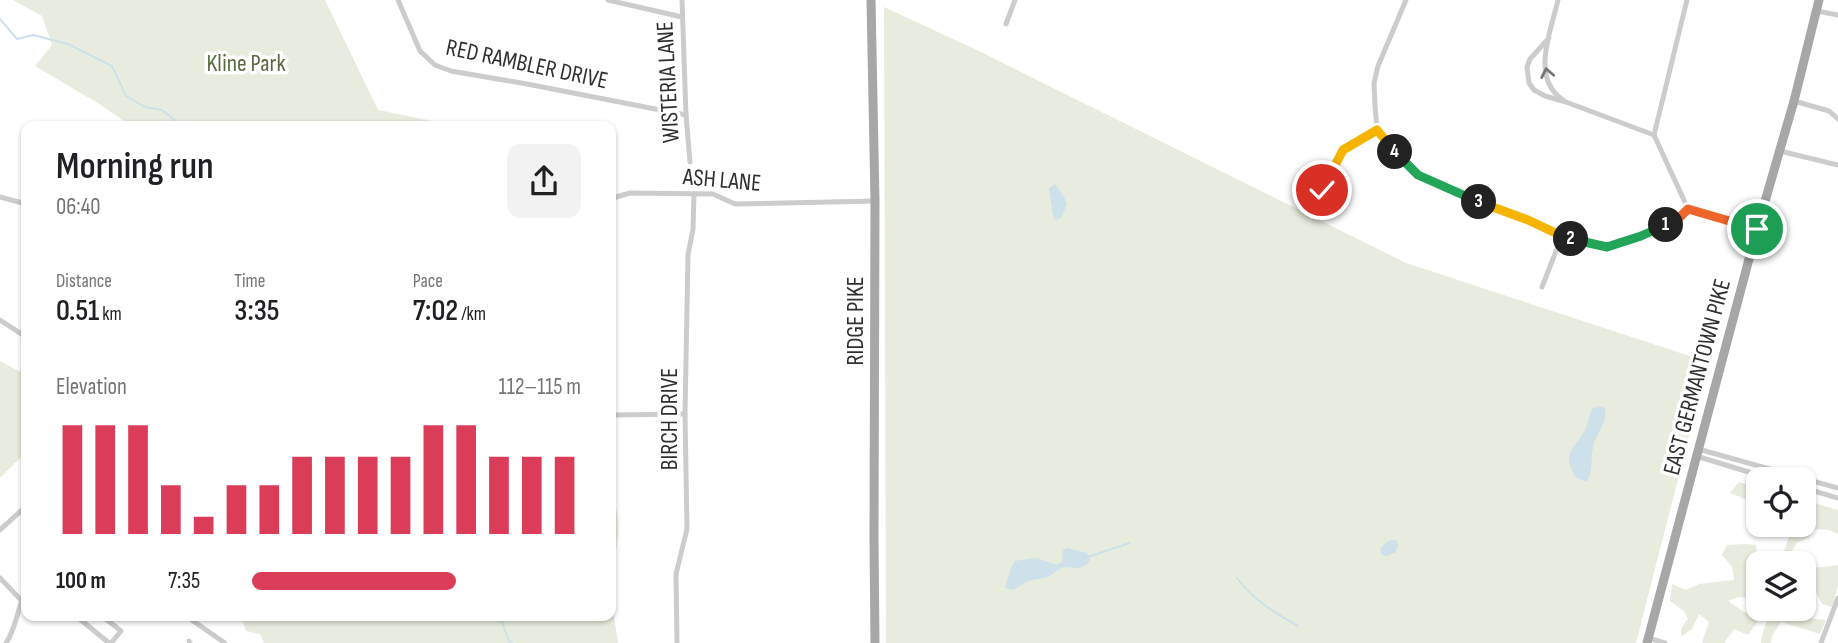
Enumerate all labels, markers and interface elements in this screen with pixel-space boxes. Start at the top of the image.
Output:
street label: WISTERIA LANE [650,20,686,144]
street label: RED RAMBLER DRIVE [443,33,611,95]
park label: Kline Park [206,49,286,78]
one-way arrow [1540,67,1555,79]
pin: 4 [1378,134,1412,170]
text: 4 [1390,140,1399,163]
text: Morning run [56,144,214,189]
button: share [507,144,581,218]
pin [1292,160,1352,220]
street label: ASH LANE [681,162,762,198]
icon: check [1303,171,1341,209]
pin: 3 [1462,184,1496,220]
text: 3 [1474,190,1483,213]
text: 06:40 [56,193,101,221]
pin [1727,199,1787,259]
pin: 1 [1648,208,1684,243]
icon: arrive [1738,210,1776,248]
text: 1 [1662,213,1669,236]
pin: 2 [1554,222,1588,256]
text: 2 [1566,227,1575,250]
text: Distance [56,270,112,293]
text: Time [234,270,265,293]
text: Pace [413,270,443,293]
street label: RIDGE PIKE [841,276,870,366]
street label: EAST GERMANTOWN PIKE [1657,276,1737,478]
text: 0.51 [56,293,99,329]
text: 3:35 [234,293,279,329]
text: 7:02 [413,293,458,329]
text: km [99,303,122,326]
text: /km [458,303,486,326]
street label: BIRCH DRIVE [655,368,684,470]
text: Elevation [56,373,127,401]
text: 112–115 m [499,373,581,401]
map controls [1746,467,1816,621]
button: locate [1746,467,1816,537]
button: layers [1746,551,1816,621]
text: 100 m [56,567,106,595]
text: 7:35 [168,567,200,595]

